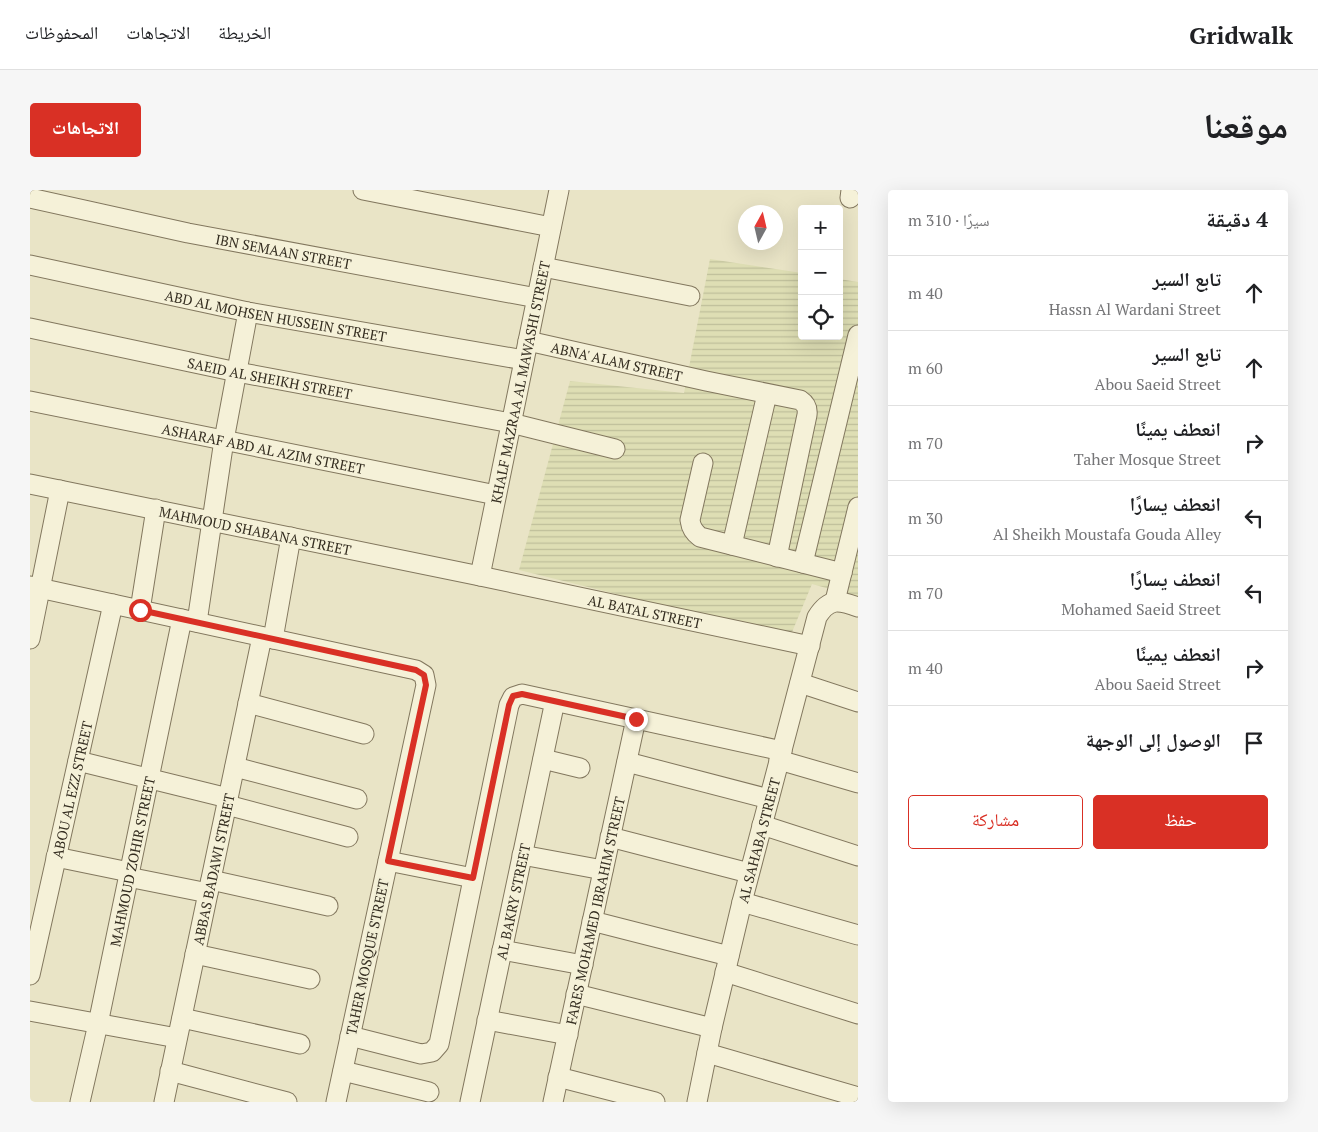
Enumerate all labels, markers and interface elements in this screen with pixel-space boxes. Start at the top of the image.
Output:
text: Gridwalk [1189,19,1293,51]
text: المحفوظات [25,20,98,44]
text: الاتجاهات [126,20,190,44]
text: الخريطة [218,20,271,44]
text: موقعنا [1203,102,1288,148]
button: الاتجاهات [30,103,141,157]
north arrow [738,205,783,250]
map controls [798,205,843,340]
button: + [798,205,843,250]
text: 4 دقيقة [1206,205,1268,233]
text: سيرًا · 310 m [908,209,989,231]
street label: IBN SEMAAN STREET [214,229,353,273]
button: − [798,250,843,295]
street label: KHALF MAZRAA AL MAWASHI STREET [486,259,554,505]
text: تابع السير [1152,266,1221,291]
icon: ahead [1240,279,1268,307]
text: 40 m [908,282,943,304]
street label: ABD AL MOHSEN HUSSEIN STREET [163,285,389,346]
button: locate [798,295,843,340]
text: Hassn Al Wardani Street [1049,298,1221,320]
street label: ABNA' ALAM STREET [549,337,685,385]
text: تابع السير [1152,341,1221,366]
street label: SAEID AL SHEIKH STREET [186,352,354,403]
icon: ahead [1240,354,1268,382]
text: 60 m [908,357,943,379]
text: Abou Saeid Street [1094,373,1221,395]
text: انعطف يمينًا [1135,416,1221,441]
street label: ASHARAF ABD AL AZIM STREET [160,418,367,478]
icon: right [1240,429,1268,457]
text: 70 m [908,432,943,454]
text: Taher Mosque Street [1074,448,1221,470]
text: انعطف يسارًا [1130,491,1221,516]
street label: MAHMOUD SHABANA STREET [158,501,353,559]
icon: left [1240,504,1268,532]
text: 30 m [908,507,943,529]
text: Al Sheikh Moustafa Gouda Alley [993,523,1221,545]
text: انعطف يسارًا [1130,566,1221,591]
icon: left [1240,579,1268,607]
text: 70 m [908,582,943,604]
street label: AL BATAL STREET [586,590,704,632]
text: Mohamed Saeid Street [1061,598,1221,620]
route start [129,599,152,622]
text: انعطف يمينًا [1135,641,1221,666]
icon: right [1240,654,1268,682]
text: 40 m [908,657,943,679]
text: Abou Saeid Street [1094,673,1221,695]
route end [625,708,648,731]
street label: ABOU AL EZZ STREET [47,719,96,860]
text: الوصول إلى الوجهة [1086,727,1221,752]
icon: arrive [1240,729,1268,757]
street label: MAHMOUD ZOHIR STREET [105,774,159,948]
street label: AL SAHABA STREET [733,775,784,905]
street label: ABBAS BADAWI STREET [188,791,238,947]
street label: FARES MOHAMED IBRAHIM STREET [561,794,629,1026]
button: مشاركة [908,795,1083,849]
button: حفظ [1093,795,1268,849]
street label: AL BAKRY STREET [491,841,534,961]
street label: TAHER MOSQUE STREET [341,877,393,1037]

